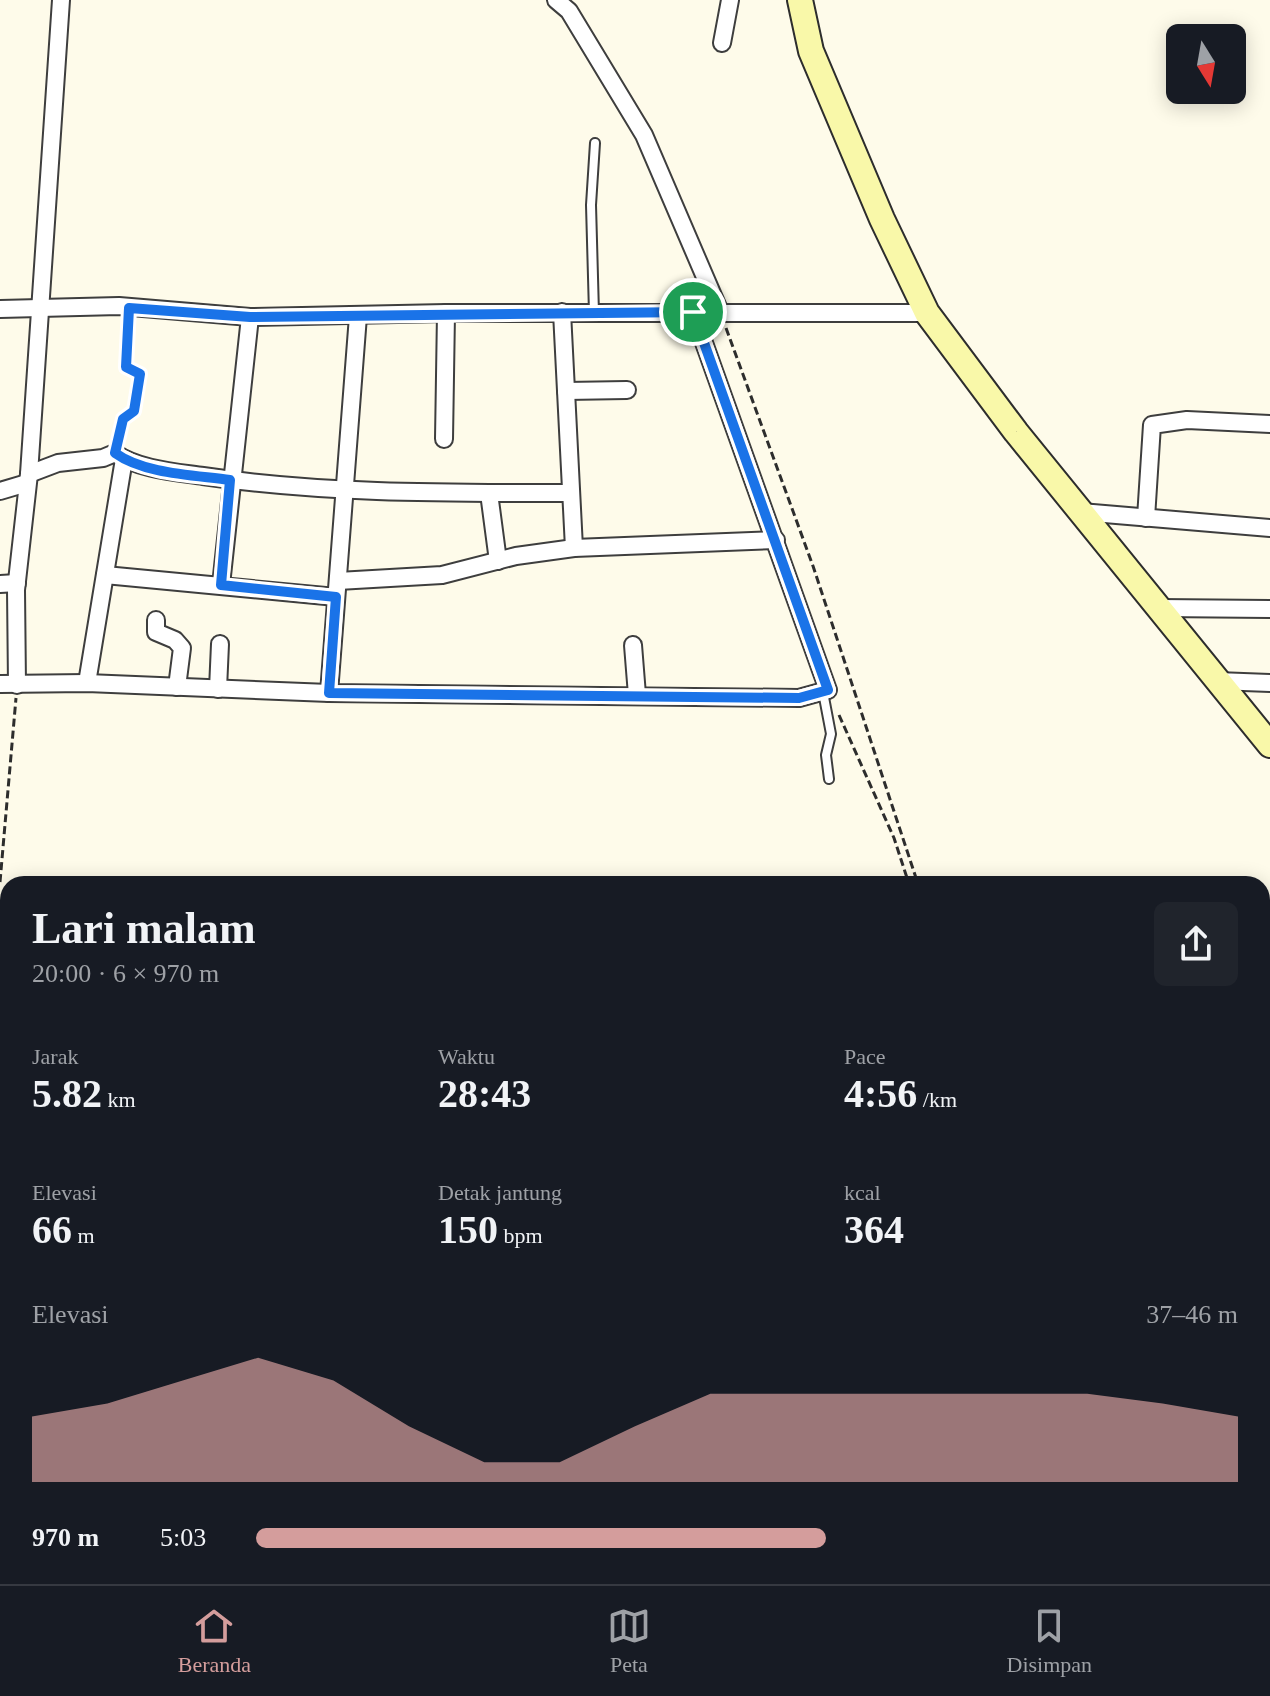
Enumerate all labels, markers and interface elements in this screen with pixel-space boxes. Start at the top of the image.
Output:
north arrow [1166,24,1246,104]
map controls [1166,24,1246,104]
pin [659,278,727,346]
icon: arrive [671,290,715,334]
button: share [1154,902,1238,986]
text: Lari malam [32,904,256,953]
text: 20:00 · 6 × 970 m [32,959,219,988]
text: Jarak [32,1044,78,1069]
text: Waktu [438,1044,495,1069]
text: Pace [844,1044,886,1069]
text: 5.82 [32,1071,102,1116]
text: 28:43 [438,1071,531,1116]
text: 4:56 [844,1071,917,1116]
text: km [102,1087,136,1112]
text: /km [917,1087,957,1112]
text: Elevasi [32,1180,97,1205]
text: Detak jantung [438,1180,562,1205]
text: kcal [844,1180,881,1205]
text: 66 [32,1207,72,1252]
text: 150 [438,1207,498,1252]
text: 364 [844,1207,904,1252]
text: m [72,1223,95,1248]
text: bpm [498,1223,543,1248]
text: Elevasi [32,1300,109,1329]
text: 37–46 m [1146,1300,1238,1329]
text: 970 m [32,1523,99,1552]
text: 5:03 [160,1523,206,1552]
tab: Beranda [178,1604,251,1678]
tab: Peta [607,1604,651,1678]
tab: Disimpan [1007,1604,1092,1678]

